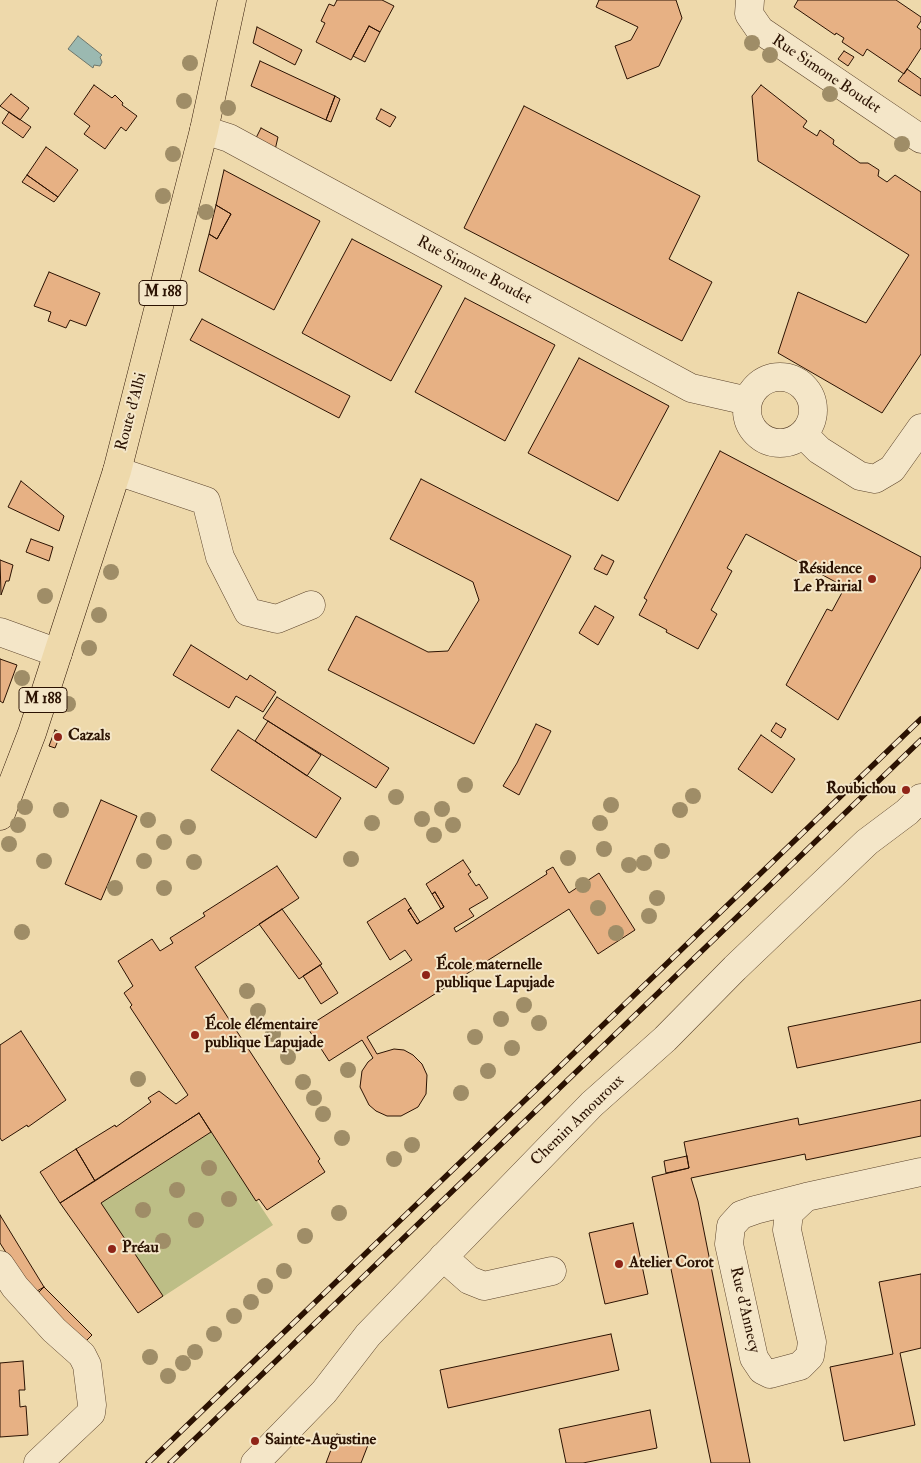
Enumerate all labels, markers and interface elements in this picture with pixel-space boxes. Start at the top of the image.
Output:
street label: Rue Simone Boudet [768,31,884,119]
street label: Rue Simone Boudet [413,233,535,309]
road number: M 188 [139,280,187,306]
street label: Route d'Albi [112,371,152,453]
place label: Résidence Le Prairial [793,560,862,598]
marker: Résidence Le Prairial [866,573,878,585]
road number: M 188 [19,688,67,712]
place label: Cazals [68,727,110,747]
marker: Cazals [52,731,64,743]
place label: Roubichou [826,780,896,800]
marker: Roubichou [900,784,912,796]
place label: École maternelle publique Lapujade [436,956,554,994]
marker: École maternelle publique Lapujade [420,969,432,981]
place label: École élémentaire publique Lapujade [205,1016,323,1054]
marker: École élémentaire publique Lapujade [189,1029,201,1041]
street label: Chemin Amouroux [527,1072,629,1170]
place label: Préau [122,1239,159,1259]
marker: Préau [106,1243,118,1255]
place label: Atelier Corot [629,1254,714,1274]
marker: Atelier Corot [613,1258,625,1270]
street label: Rue d'Annecy [725,1265,763,1355]
place label: Sainte-Augustine [265,1431,376,1451]
marker: Sainte-Augustine [249,1435,261,1447]

